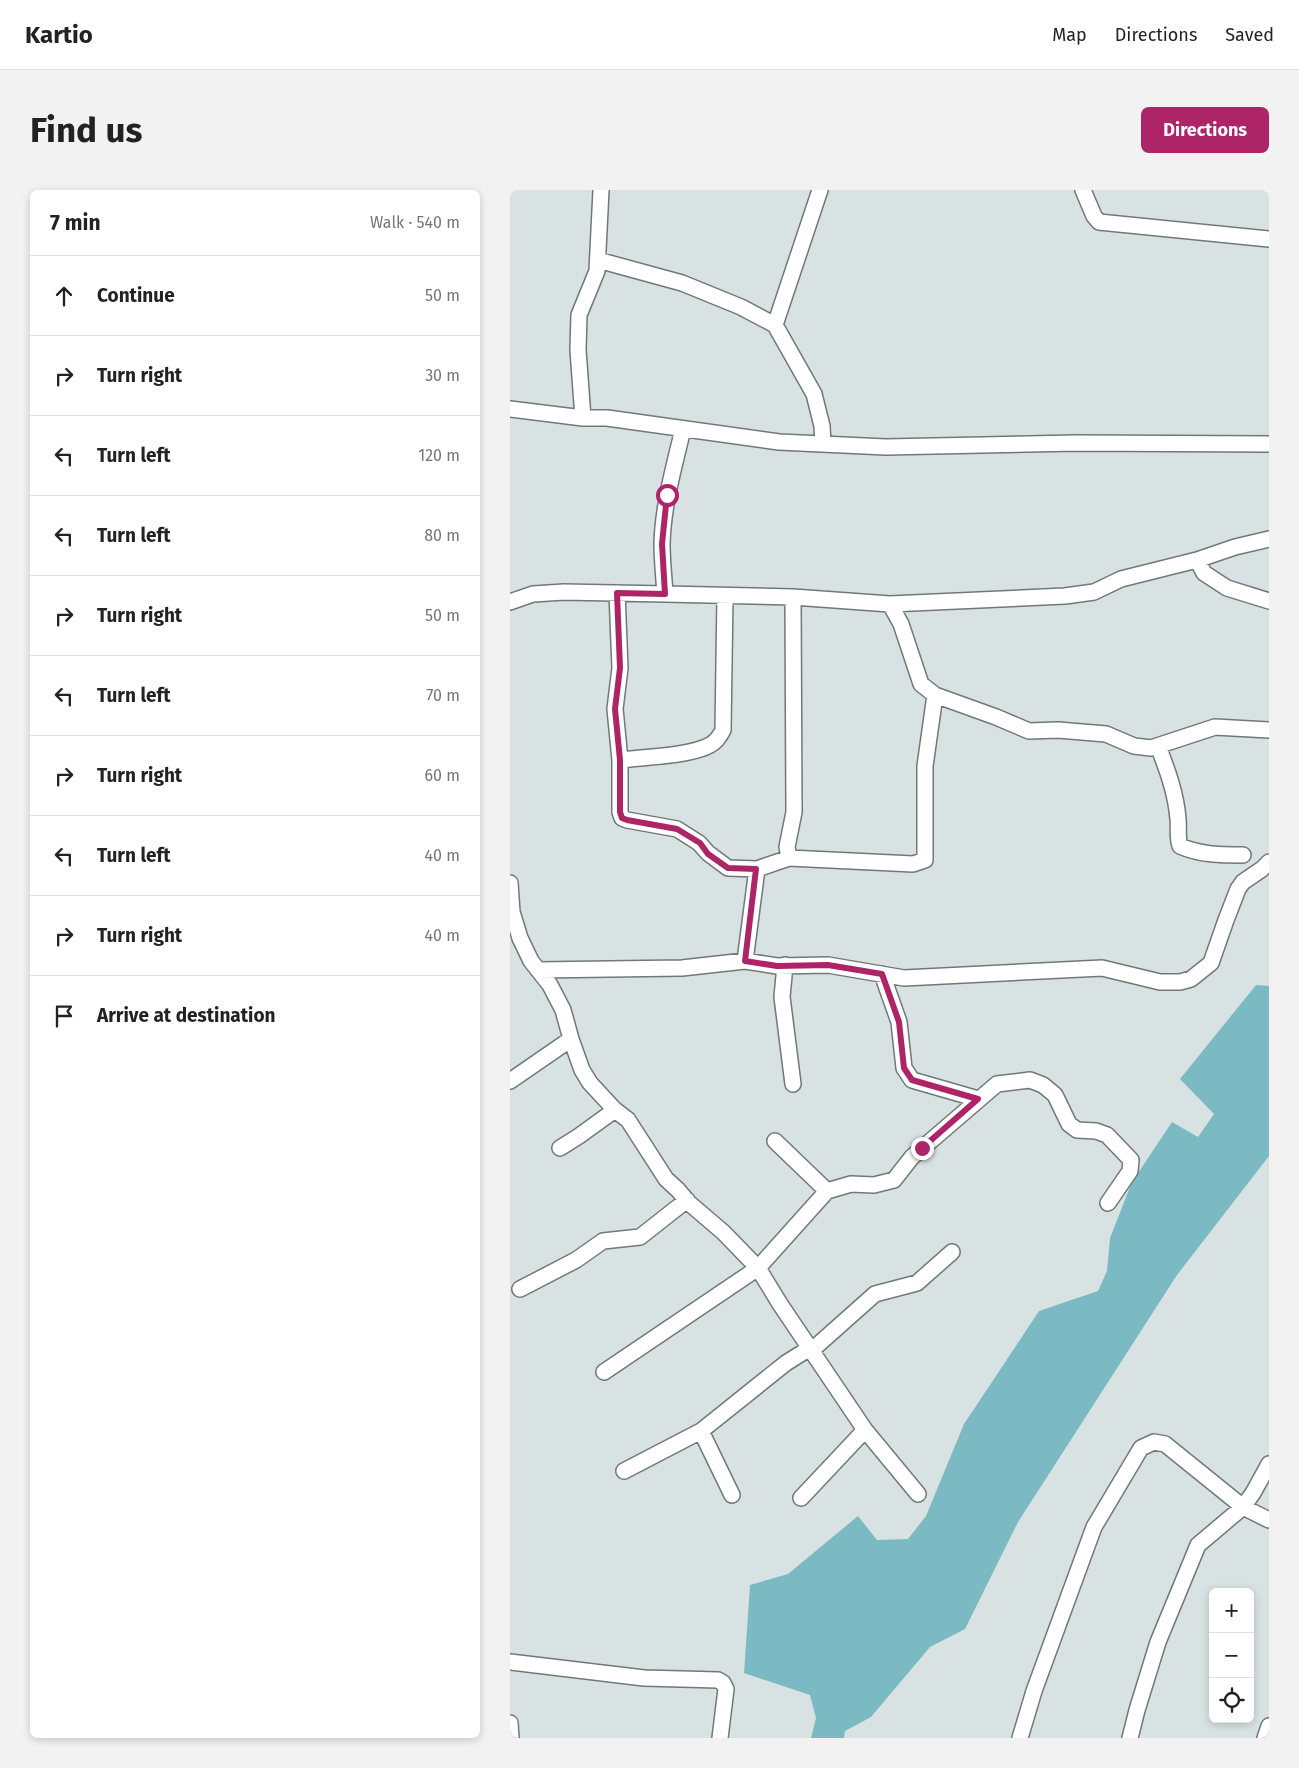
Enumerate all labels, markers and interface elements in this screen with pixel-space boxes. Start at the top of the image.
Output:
text: Kartio [25,21,93,49]
text: Map [1052,24,1087,46]
text: Directions [1115,24,1197,46]
text: Saved [1225,24,1274,46]
button: Directions [1141,107,1269,153]
text: Find us [30,109,142,151]
text: 7 min [50,210,101,236]
text: Walk · 540 m [370,213,460,232]
icon: ahead [50,282,78,310]
text: Continue [97,284,175,307]
text: 50 m [425,286,460,305]
icon: right [50,362,78,390]
text: Turn right [97,364,182,387]
text: 30 m [425,366,460,385]
icon: left [50,442,78,470]
text: Turn left [97,444,171,467]
text: 120 m [418,446,460,465]
route start [656,484,679,507]
icon: left [50,522,78,550]
text: Turn left [97,524,171,547]
text: 80 m [424,526,460,545]
icon: right [50,602,78,630]
text: Turn right [97,604,182,627]
text: 50 m [425,606,460,625]
icon: left [50,682,78,710]
text: Turn left [97,684,171,707]
text: 70 m [426,686,460,705]
icon: right [50,762,78,790]
text: Turn right [97,764,182,787]
text: 60 m [425,766,460,785]
icon: left [50,842,78,870]
text: Turn left [97,844,171,867]
text: 40 m [425,846,460,865]
icon: right [50,922,78,950]
text: Turn right [97,924,182,947]
text: 40 m [425,926,460,945]
icon: arrive [50,1002,78,1030]
text: Arrive at destination [97,1004,276,1027]
route end [911,1137,934,1160]
map controls [1209,1588,1254,1723]
button: + [1209,1588,1254,1633]
button: − [1209,1633,1254,1678]
button: locate [1209,1678,1254,1723]

